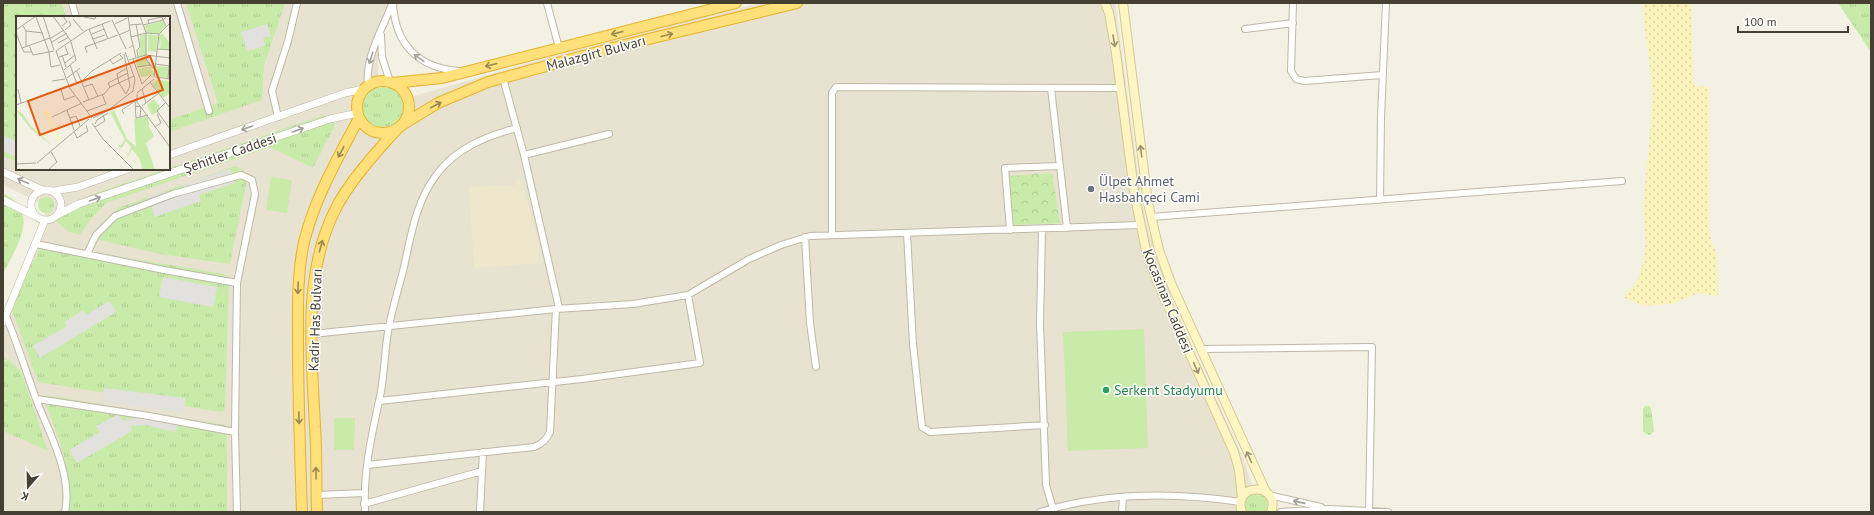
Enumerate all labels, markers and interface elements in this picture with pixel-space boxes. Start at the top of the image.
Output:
scale bar [1738,8,1848,34]
text: 100 m [1744,14,1777,29]
inset map [16,16,170,170]
one-way arrow [611,30,624,37]
street label: Malazgirt Bulvarı [544,31,648,75]
one-way arrow [660,31,673,38]
one-way arrow [1110,34,1118,47]
one-way arrow [367,51,374,64]
one-way arrow [414,54,425,62]
one-way arrow [485,62,498,70]
one-way arrow [429,101,441,108]
one-way arrow [242,124,254,132]
one-way arrow [291,126,304,133]
street label: Şehitler Caddesi [181,129,279,177]
one-way arrow [1137,145,1145,158]
one-way arrow [337,146,344,158]
place label: Ülpet Ahmet Hasbahçeci Cami [1099,172,1200,206]
one-way arrow [17,177,29,184]
marker: Ülpet Ahmet Hasbahçeci Cami [1086,184,1096,194]
one-way arrow [88,195,101,202]
one-way arrow [318,240,325,253]
street label: Kocasinan Caddesi [1139,246,1197,356]
street label: Kadir Has Bulvarı [304,268,326,372]
one-way arrow [295,281,302,294]
one-way arrow [1193,361,1200,373]
place label: Serkent Stadyumu [1114,381,1223,399]
marker: Serkent Stadyumu [1101,385,1111,395]
one-way arrow [296,411,303,424]
one-way arrow [1245,451,1252,463]
north arrow [8,467,48,507]
one-way arrow [312,467,320,480]
text: K [19,489,30,504]
one-way arrow [1293,497,1306,505]

